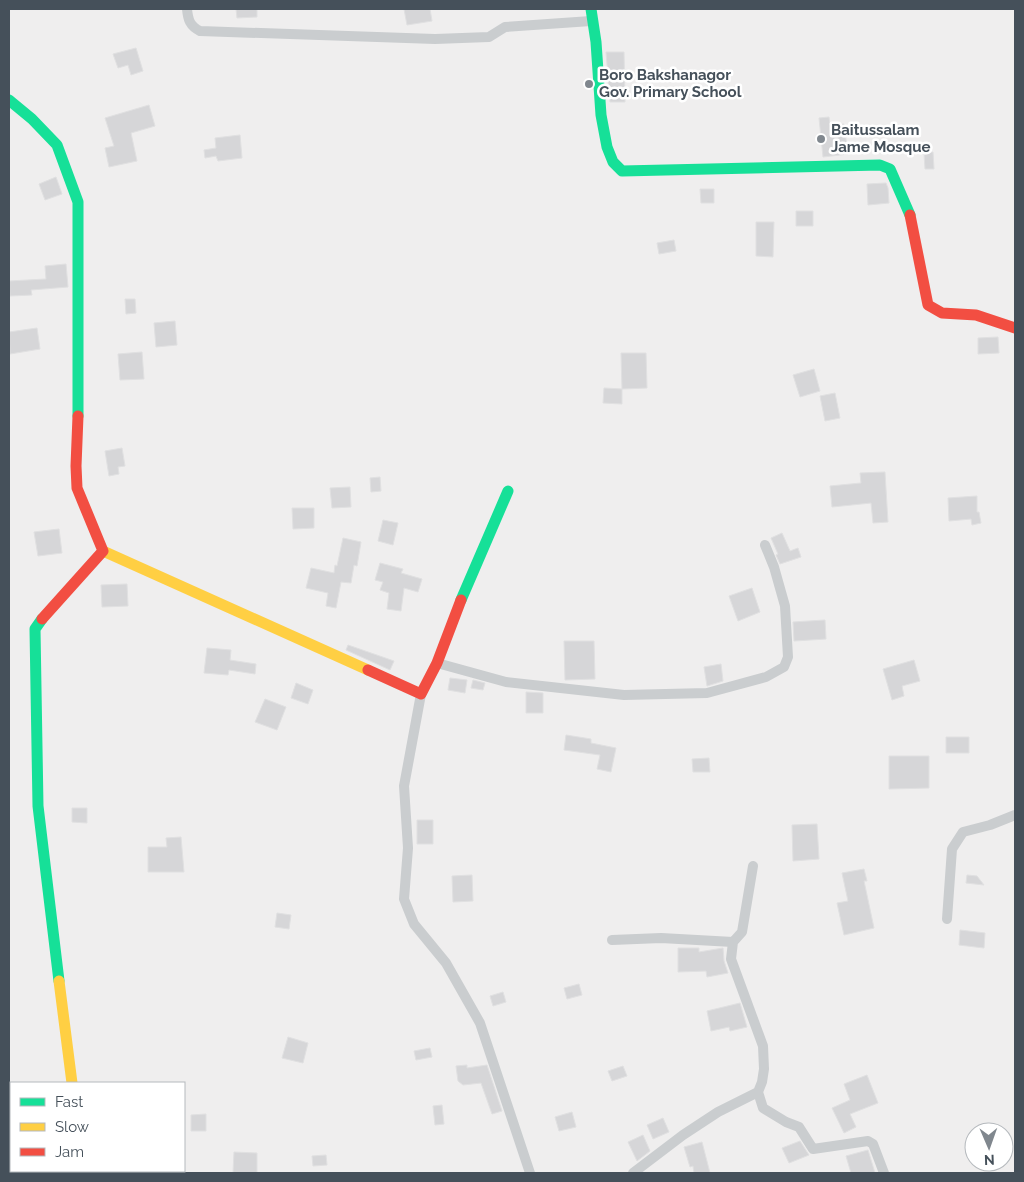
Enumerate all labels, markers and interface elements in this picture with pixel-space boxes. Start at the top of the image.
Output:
place label: Boro Bakshanagor Gov. Primary School [599,66,742,101]
marker: Boro Bakshanagor Gov. Primary School [583,78,595,90]
place label: Baitussalam Jame Mosque [831,121,930,156]
marker: Baitussalam Jame Mosque [815,133,827,145]
legend [10,1082,185,1172]
text: Fast [55,1093,83,1111]
text: Slow [55,1118,89,1136]
north arrow [964,1122,1014,1172]
text: Jam [55,1143,84,1161]
text: N [984,1152,995,1168]

